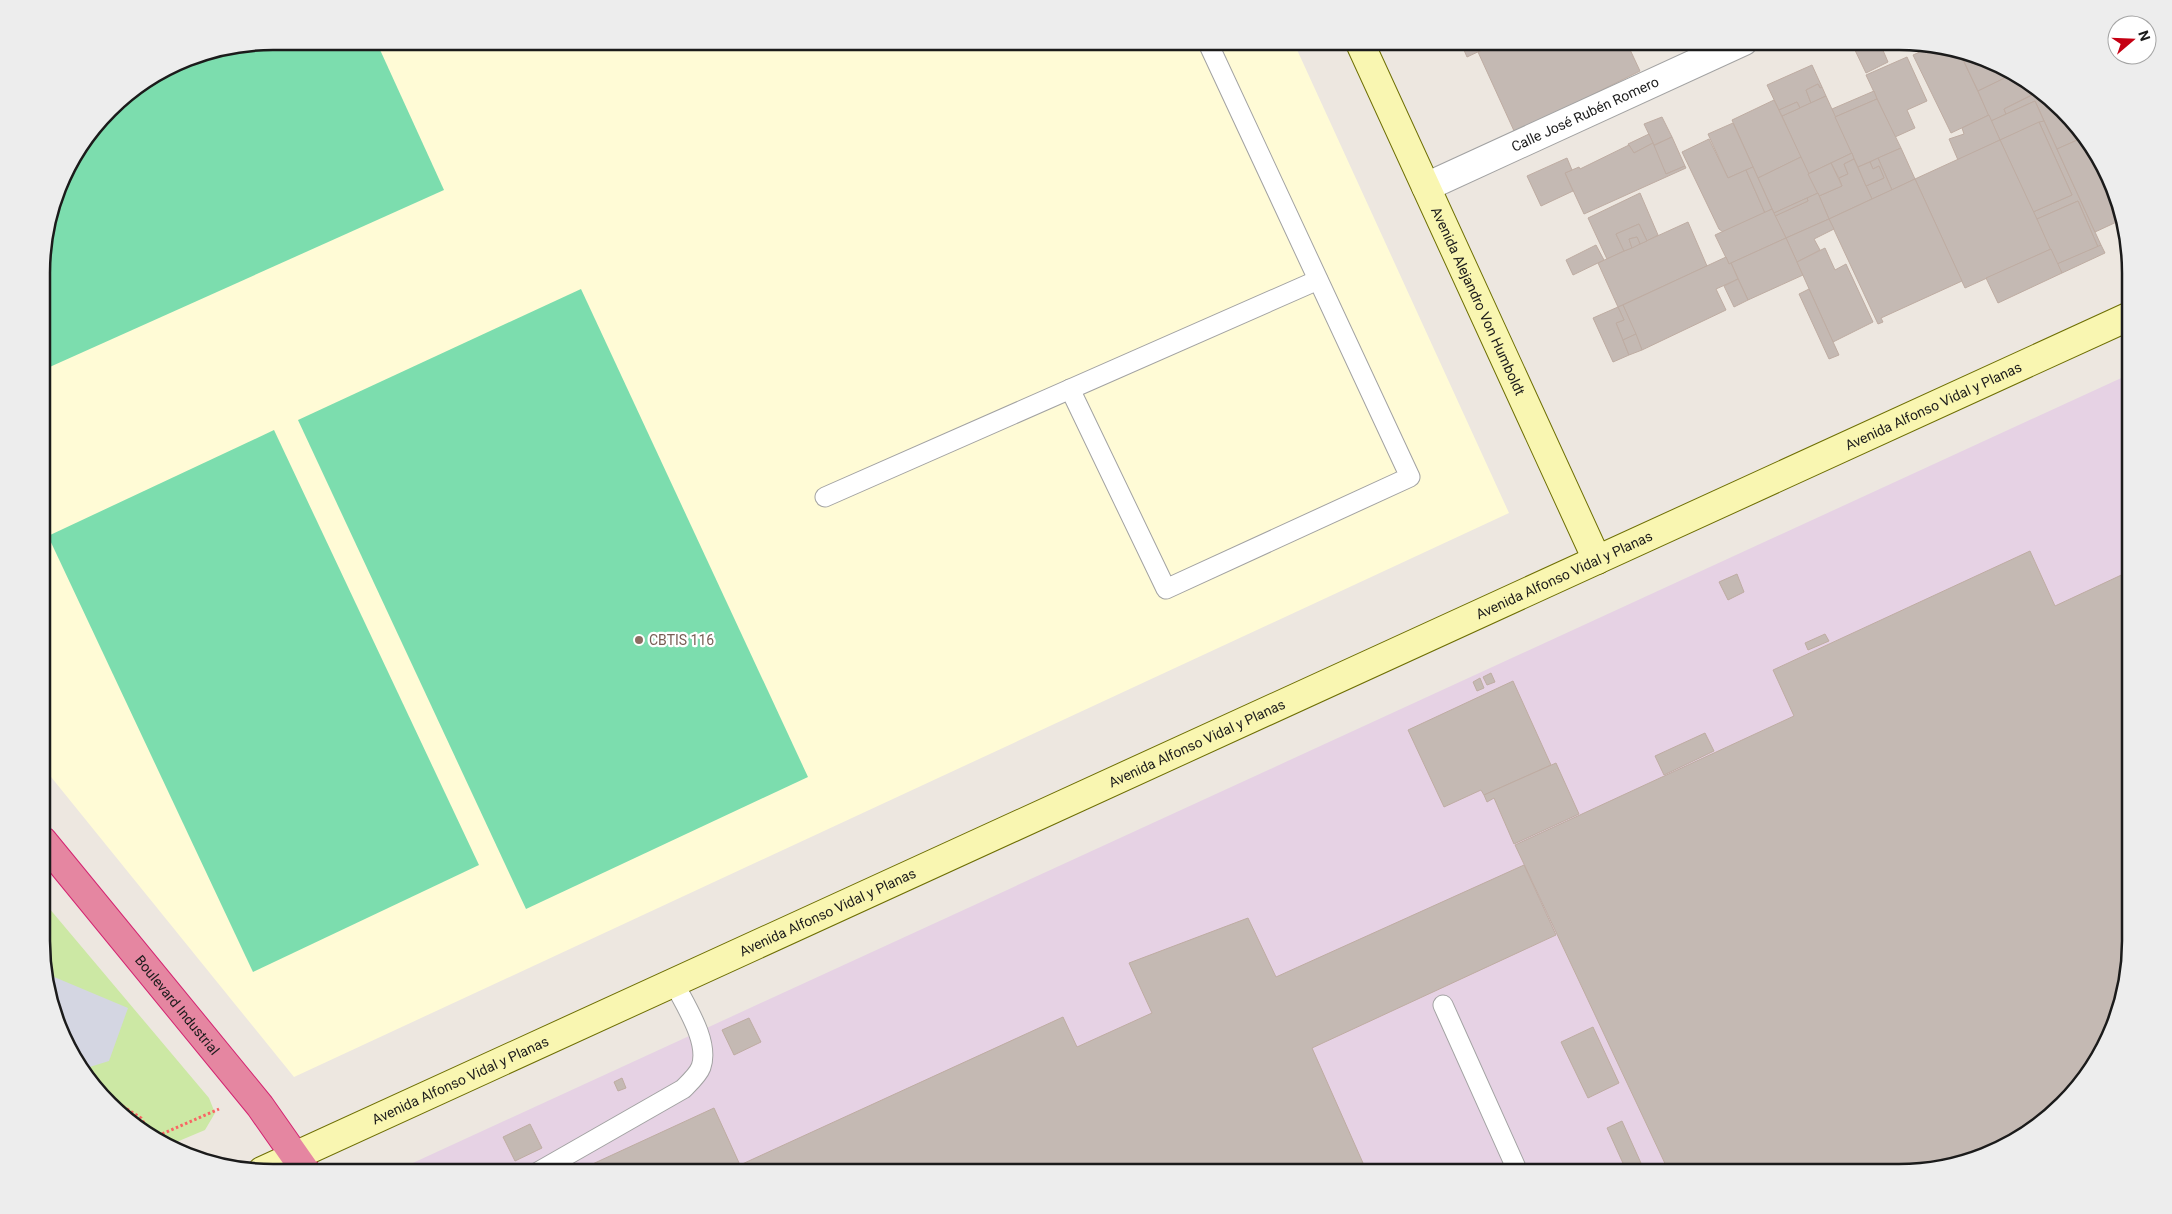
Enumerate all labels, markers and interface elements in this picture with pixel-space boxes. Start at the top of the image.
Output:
north arrow [2107,15,2157,65]
text: N [2135,28,2153,43]
street label: Calle José Rubén Romero [1509,73,1661,155]
street label: Avenida Alejandro Von Humboldt [1428,204,1528,398]
street label: Avenida Alfonso Vidal y Planas [1843,359,2024,453]
street label: Avenida Alfonso Vidal y Planas [1473,528,1655,622]
place label: CBTIS 116 [649,632,714,648]
marker: CBTIS 116 [633,634,645,646]
street label: Avenida Alfonso Vidal y Planas [1106,696,1287,790]
street label: Avenida Alfonso Vidal y Planas [737,865,918,959]
street label: Boulevard Industrial [132,952,223,1058]
street label: Avenida Alfonso Vidal y Planas [369,1033,551,1128]

